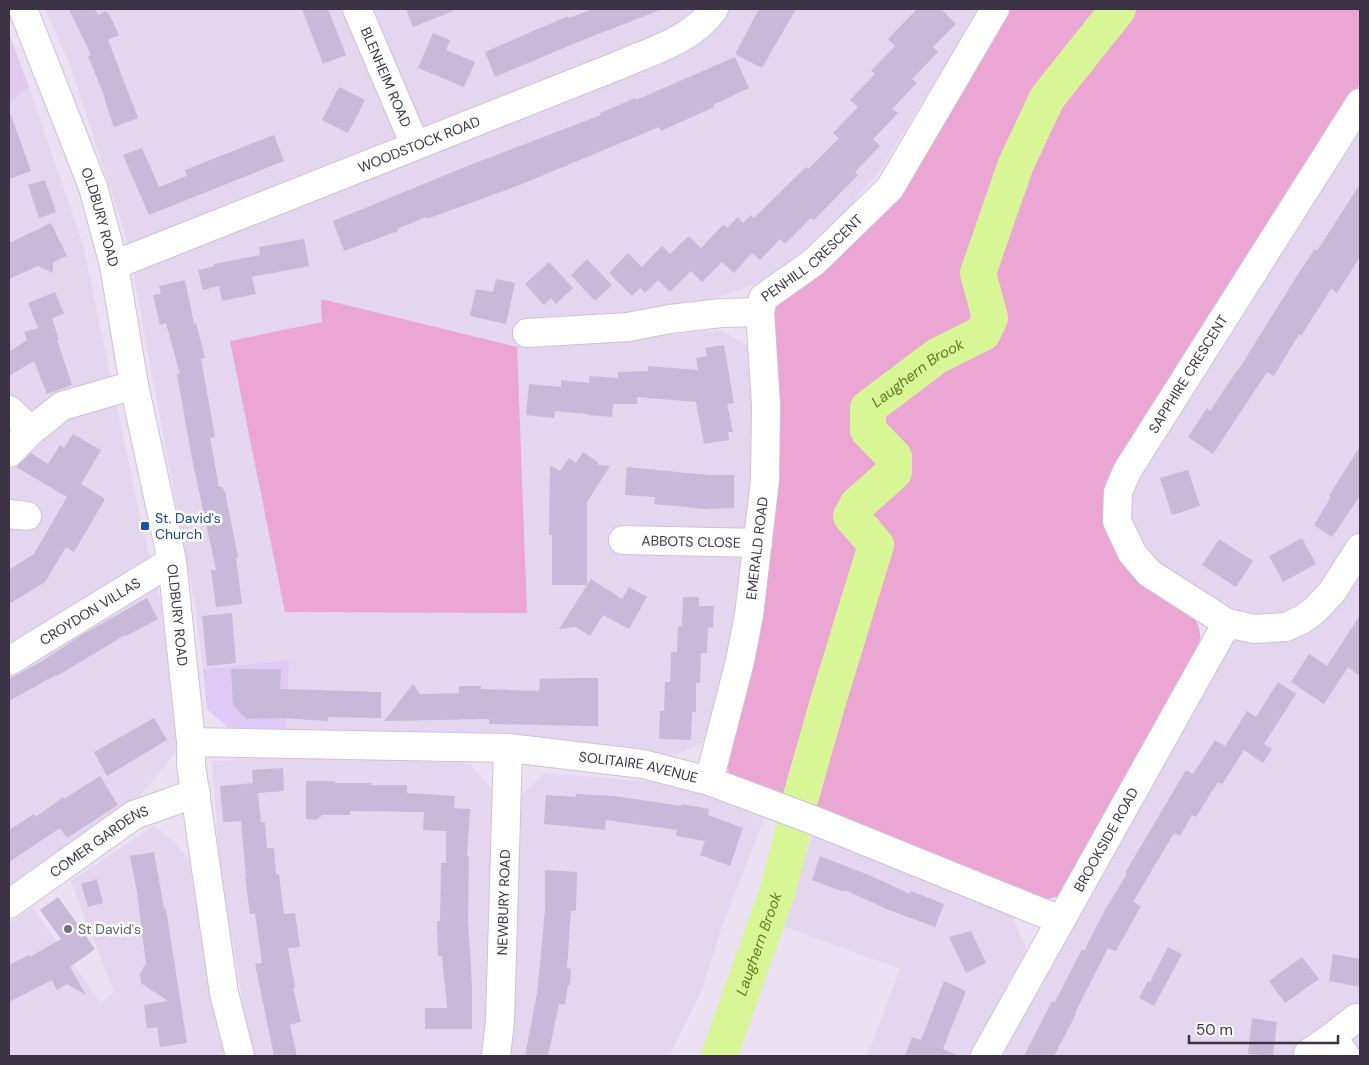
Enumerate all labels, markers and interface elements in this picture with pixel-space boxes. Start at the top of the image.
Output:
street label: BLENHEIM ROAD [357,24,415,130]
street label: WOODSTOCK ROAD [355,112,483,177]
street label: OLDBURY ROAD [77,165,123,269]
street label: PENHILL CRESCENT [758,210,867,305]
street label: SAPPHIRE CRESCENT [1144,311,1232,437]
water label: Laughern Brook [867,334,968,412]
street label: EMERALD ROAD [742,496,772,601]
place label: St. David's Church [155,509,221,543]
marker: St. David's Church [139,520,151,532]
street label: ABBOTS CLOSE [641,531,741,552]
street label: OLDBURY ROAD [163,563,192,667]
street label: CROYDON VILLAS [36,573,144,649]
street label: SOLITAIRE AVENUE [578,747,700,787]
street label: BROOKSIDE ROAD [1070,784,1142,895]
street label: COMER GARDENS [46,802,151,881]
street label: NEWBURY ROAD [493,849,514,956]
water label: Laughern Brook [731,889,787,998]
place label: St David's [78,920,141,938]
marker: St David's [62,923,74,935]
scale bar [1189,1012,1338,1044]
text: 50 m [1196,1020,1233,1040]

